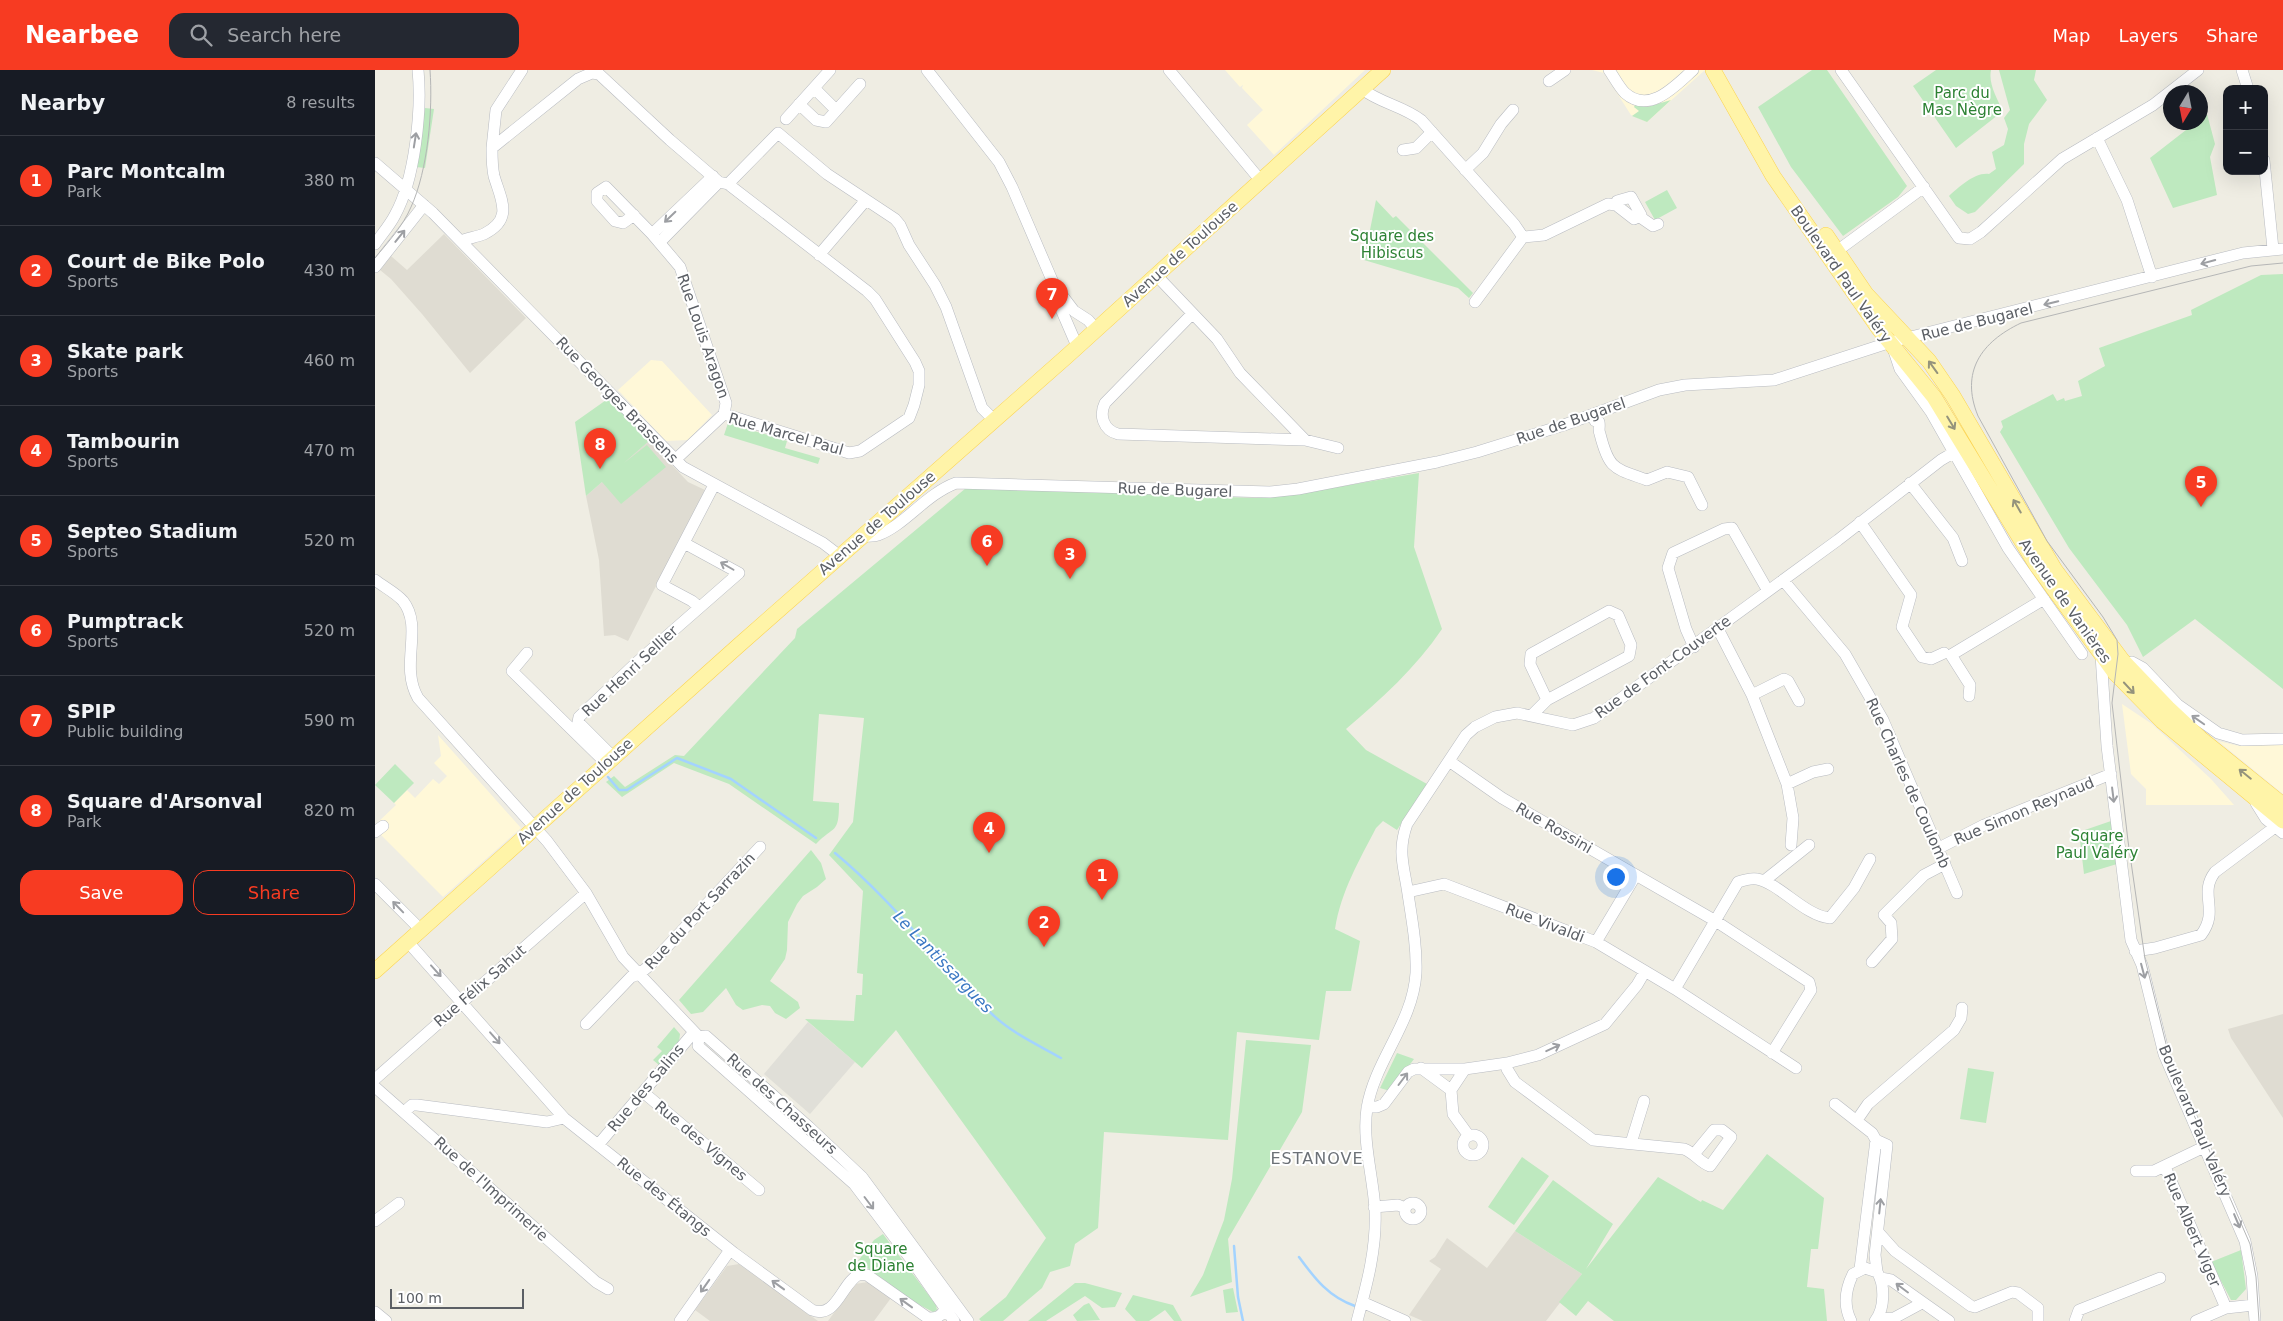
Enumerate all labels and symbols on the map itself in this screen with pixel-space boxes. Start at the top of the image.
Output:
park label: Parc du Mas Nègre [1922,84,2002,119]
north arrow [2163,85,2208,130]
one-way arrow [410,133,420,149]
street label: Avenue de Toulouse [1119,197,1241,311]
street label: Boulevard Paul Valéry [1787,202,1895,346]
one-way arrow [664,211,676,224]
park label: Square des Hibiscus [1350,227,1434,262]
one-way arrow [394,230,405,243]
one-way arrow [2201,258,2217,268]
street label: Rue Louis Aragon [673,271,733,401]
pin: 7 [1036,278,1068,319]
street label: Rue de Bugarel [1919,299,2035,345]
one-way arrow [2043,299,2059,308]
street label: Rue Georges Brassens [552,333,682,467]
one-way arrow [1927,361,1938,374]
street label: Rue de Bugarel [1514,394,1628,448]
street label: Rue Marcel Paul [726,409,846,459]
one-way arrow [1946,416,1956,430]
pin: 8 [584,428,616,469]
pin: 5 [2185,466,2217,507]
street label: Avenue de Toulouse [815,467,939,579]
street label: Rue de Bugarel [1117,479,1233,501]
one-way arrow [2011,500,2021,514]
pin: 6 [971,525,1003,566]
street label: Avenue de Vanières [2015,535,2115,667]
pin: 3 [1054,538,1086,579]
one-way arrow [720,561,735,571]
street label: Rue de Font-Couverte [1592,612,1734,722]
street label: Rue Henri Sellier [578,621,682,720]
one-way arrow [2123,682,2135,695]
street label: Rue Charles de Coulomb [1862,695,1954,871]
one-way arrow [2191,715,2205,725]
street label: Avenue de Toulouse [514,734,636,848]
one-way arrow [2239,769,2252,780]
street label: Rue Simon Reynaud [1951,773,2097,849]
one-way arrow [2108,786,2118,802]
street label: Rue Rossini [1512,799,1596,857]
pin: 4 [973,812,1005,853]
park label: Square Paul Valéry [2056,827,2138,862]
street label: Rue du Port Sarrazin [641,849,759,973]
pin: 1 [1086,859,1118,900]
your location [1603,864,1629,890]
street label: Rue Vivaldi [1503,900,1587,946]
one-way arrow [392,901,404,913]
pin: 2 [1028,906,1060,947]
water label: Le Lantissargues [889,907,997,1017]
street label: Rue Félix Sahut [430,941,530,1031]
one-way arrow [2139,963,2149,979]
one-way arrow [430,965,441,978]
one-way arrow [489,1031,500,1044]
street label: Rue des Salins [604,1040,688,1136]
street label: Boulevard Paul Valéry [2155,1042,2235,1200]
one-way arrow [1545,1043,1560,1052]
street label: Rue des Chasseurs [723,1050,841,1158]
one-way arrow [1397,1073,1408,1086]
street label: Rue des Vignes [651,1097,751,1185]
street label: Rue de l'Imprimerie [430,1133,552,1245]
district label: ESTANOVE [1270,1149,1364,1168]
street label: Rue des Étangs [613,1153,716,1241]
street label: Rue Albert Viger [2160,1170,2224,1291]
one-way arrow [863,1196,874,1209]
one-way arrow [1875,1199,1885,1215]
one-way arrow [2233,1213,2243,1228]
park label: Square de Diane [847,1240,915,1275]
one-way arrow [700,1278,710,1292]
one-way arrow [771,1280,785,1290]
one-way arrow [1895,1283,1909,1293]
scale bar [390,1286,524,1309]
one-way arrow [899,1298,913,1308]

